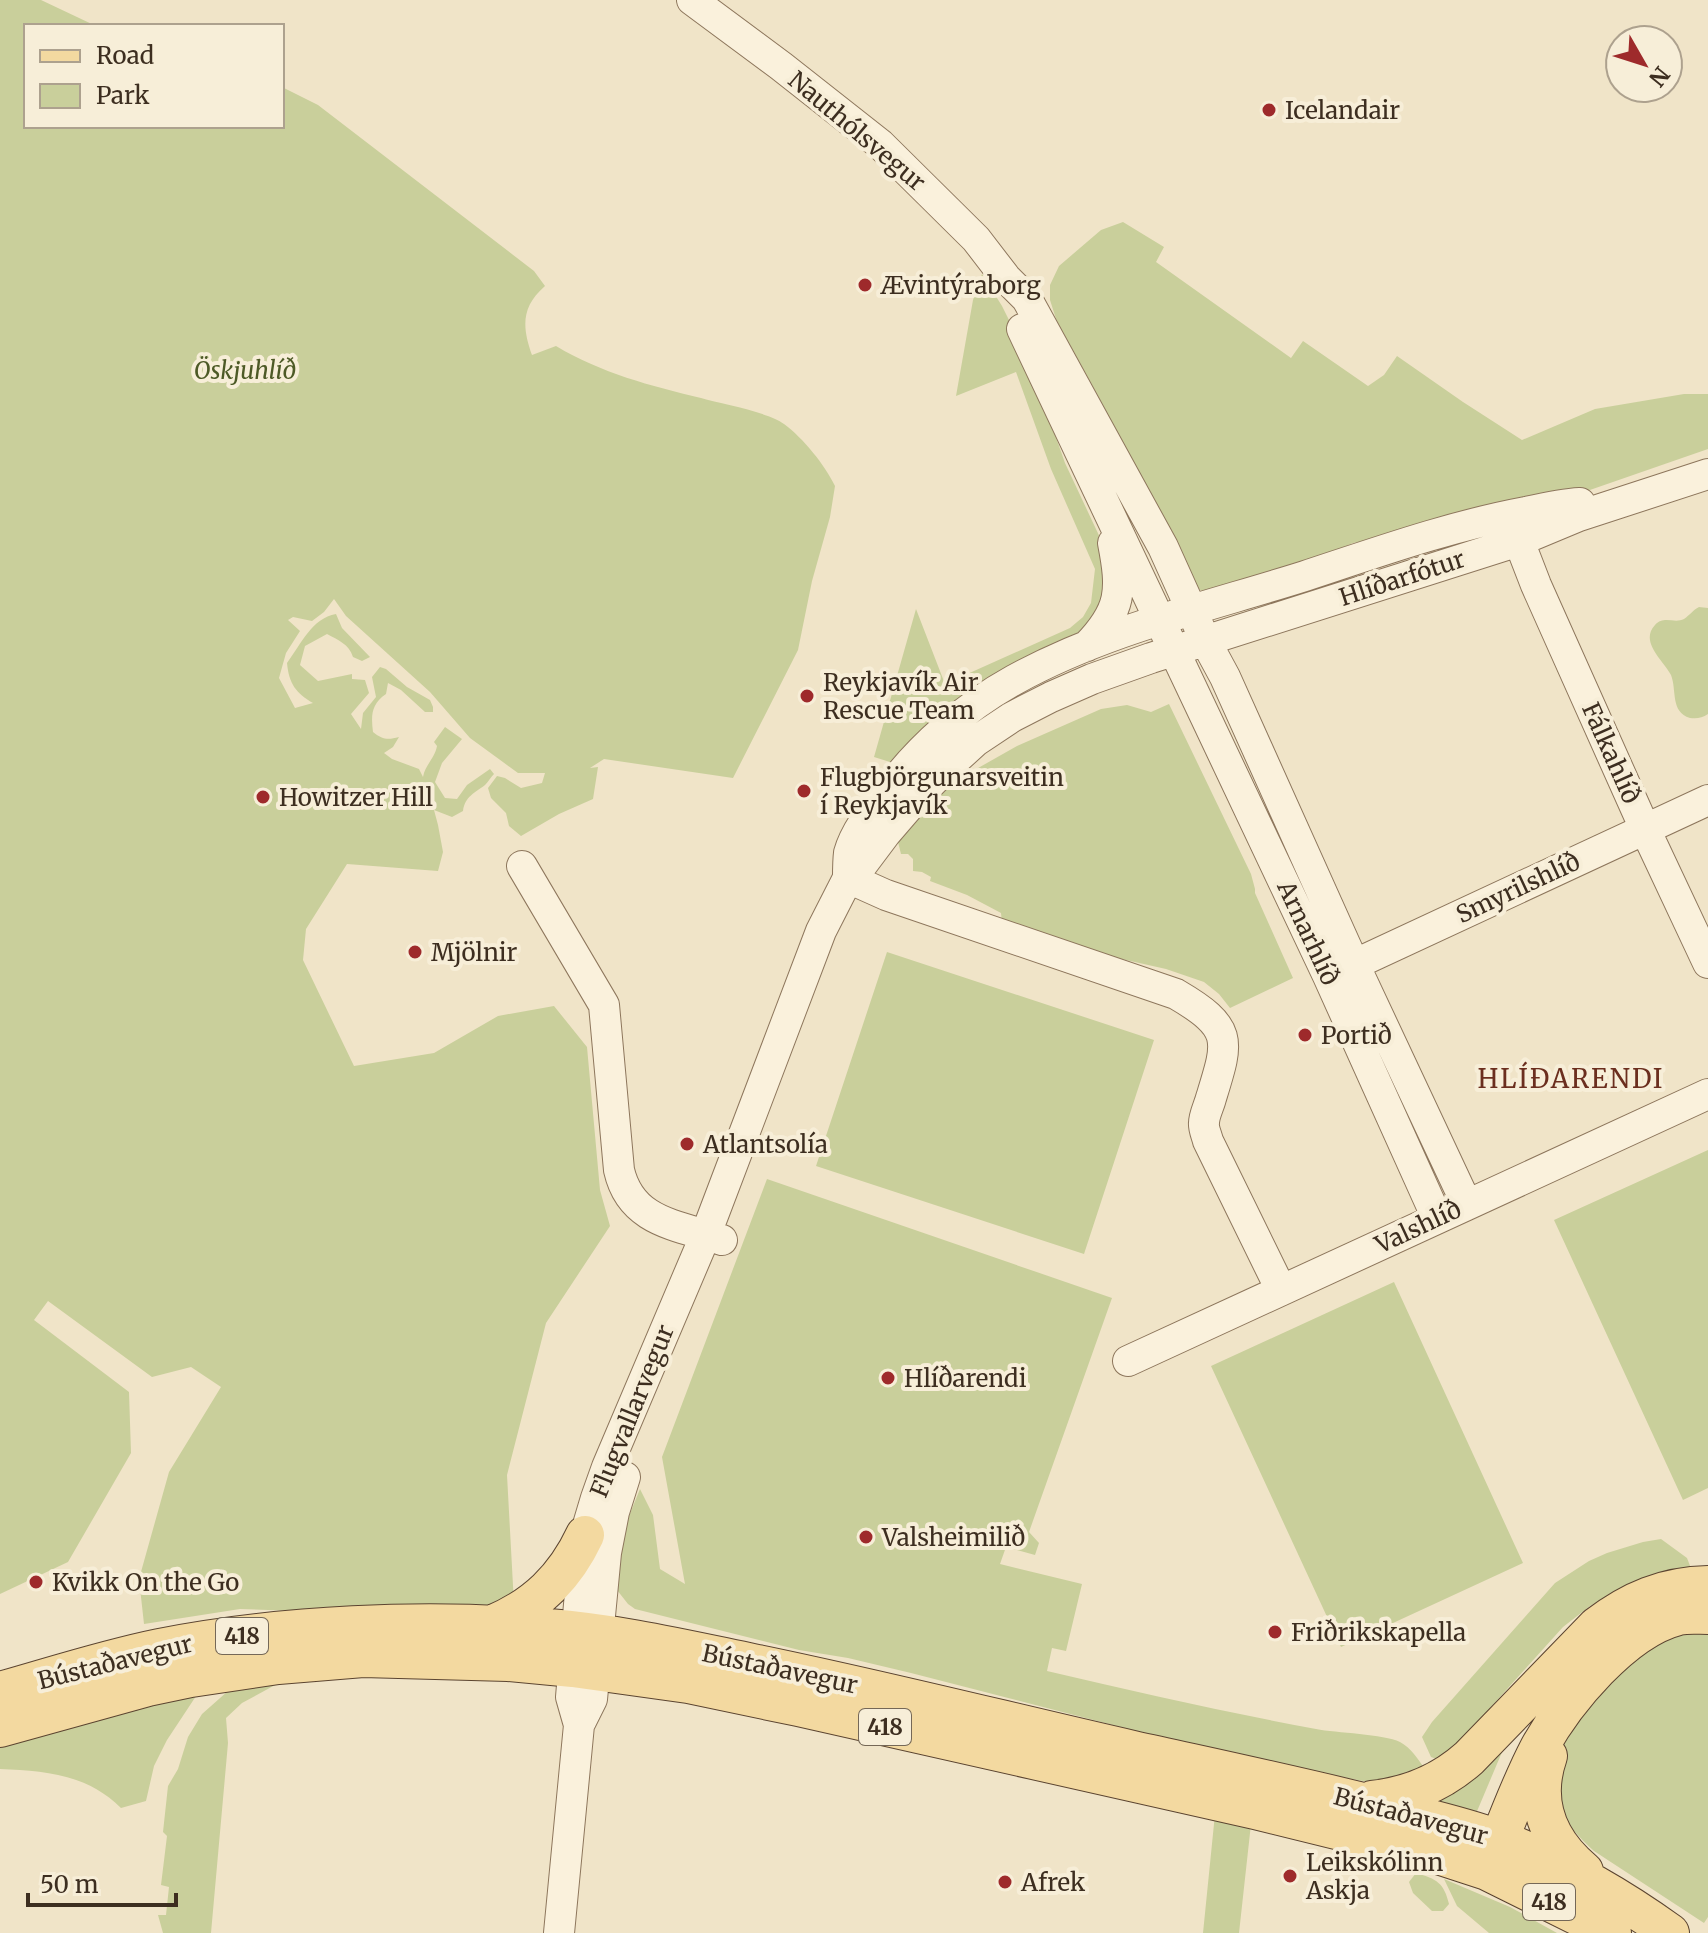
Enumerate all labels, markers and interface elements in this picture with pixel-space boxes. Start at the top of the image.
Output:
legend [24,24,284,128]
north arrow [1604,24,1684,104]
text: Road [96,40,154,71]
text: N [1643,61,1676,93]
street label: Nauthólsvegur [782,64,932,198]
text: Park [96,80,150,111]
place label: Icelandair [1285,95,1400,126]
marker: Icelandair [1260,101,1278,119]
place label: Ævintýraborg [880,270,1041,301]
marker: Ævintýraborg [856,276,874,294]
park label: Öskjuhlíð [194,355,296,386]
street label: Hlíðarfótur [1335,543,1469,613]
place label: Reykjavík Air Rescue Team [823,667,979,726]
marker: Reykjavík Air Rescue Team [798,687,816,705]
street label: Fálkahlíð [1575,698,1647,808]
place label: Flugbjörgunarsveitin í Reykjavík [820,762,1064,821]
place label: Howitzer Hill [279,782,433,813]
marker: Flugbjörgunarsveitin í Reykjavík [795,782,813,800]
marker: Howitzer Hill [254,788,272,806]
street label: Smyrilshlíð [1451,846,1585,930]
street label: Arnarhlíð [1270,875,1346,990]
place label: Mjölnir [431,937,518,968]
marker: Mjölnir [406,943,424,961]
place label: Portið [1321,1020,1392,1051]
marker: Portið [1296,1026,1314,1044]
district label: HLÍÐARENDI [1477,1061,1665,1095]
place label: Atlantsolía [702,1129,828,1160]
marker: Atlantsolía [678,1135,696,1153]
street label: Valshlíð [1369,1194,1466,1261]
street label: Flugvallarvegur [583,1320,681,1502]
place label: Hlíðarendi [904,1363,1027,1394]
marker: Hlíðarendi [879,1369,897,1387]
place label: Valsheimilið [881,1522,1025,1553]
marker: Valsheimilið [857,1528,875,1546]
place label: Kvikk On the Go [52,1567,239,1598]
marker: Kvikk On the Go [27,1573,45,1591]
place label: Friðrikskapella [1291,1617,1466,1648]
road number: 418 [216,1618,268,1654]
marker: Friðrikskapella [1266,1623,1284,1641]
street label: Bústaðavegur [34,1628,196,1696]
street label: Bústaðavegur [699,1637,861,1701]
road number: 418 [859,1709,911,1745]
street label: Bústaðavegur [1331,1781,1492,1852]
place label: Leikskólinn Askja [1305,1847,1444,1906]
scale bar [28,1857,176,1907]
place label: Afrek [1020,1867,1086,1898]
marker: Leikskólinn Askja [1281,1867,1299,1885]
text: 50 m [40,1869,99,1900]
marker: Afrek [996,1873,1014,1891]
road number: 418 [1523,1884,1575,1920]

